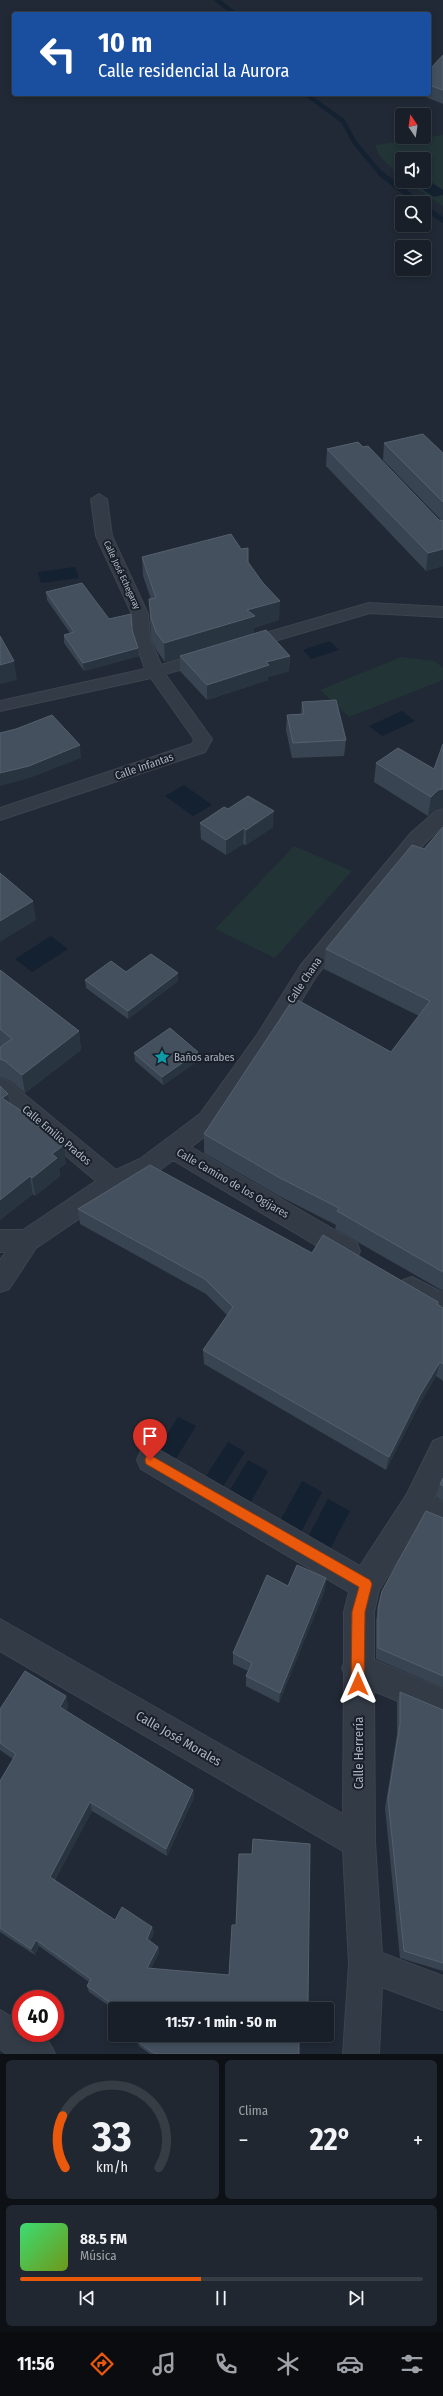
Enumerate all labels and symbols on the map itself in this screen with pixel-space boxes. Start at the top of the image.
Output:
north arrow [395,108,431,144]
street label: Calle José Echegaray [102,539,142,611]
street label: Calle Infantas [113,750,175,783]
street label: Calle Chana [284,955,324,1006]
place icon: Baños arabes [153,1048,171,1066]
place label: Baños arabes [174,1051,235,1064]
street label: Calle Emilio Prados [20,1103,94,1168]
street label: Calle Camino de los Ogíjares [174,1146,291,1221]
pin [133,1419,167,1460]
position arrow [337,1663,379,1705]
street label: Calle José Morales [133,1708,225,1769]
street label: Calle Herrería [351,1717,366,1789]
speed limit sign: 40 [12,1990,64,2042]

